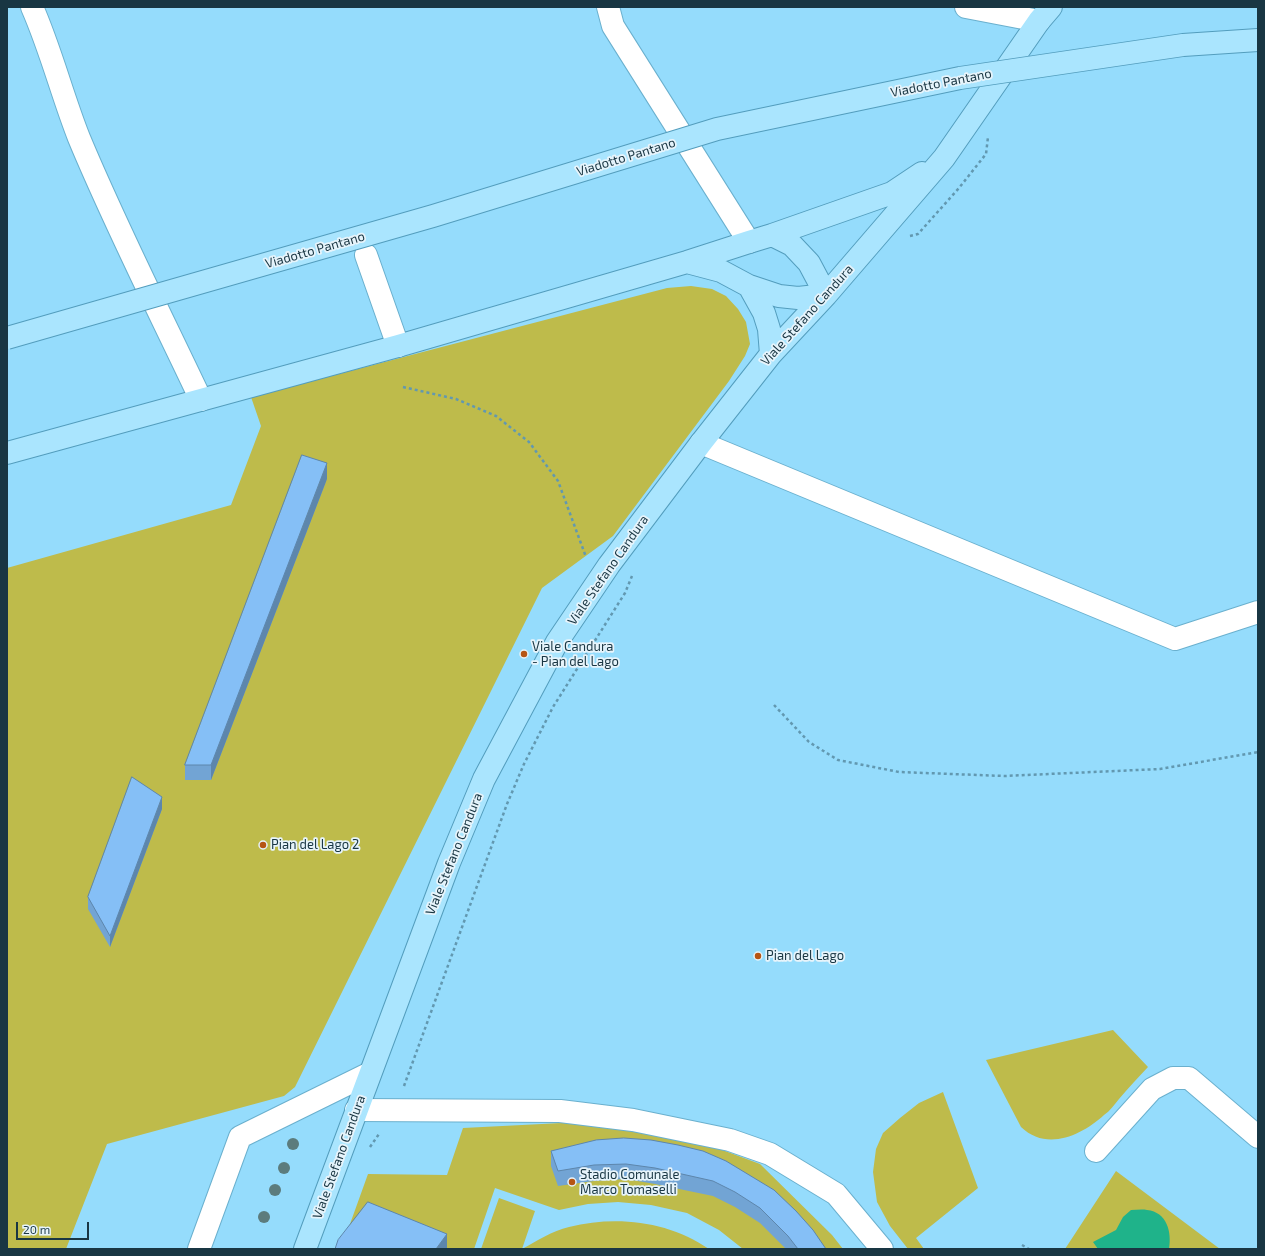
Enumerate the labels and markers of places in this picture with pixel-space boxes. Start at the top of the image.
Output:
place label: Viale Candura - Pian del Lago [532,639,619,670]
marker: Viale Candura - Pian del Lago [519,649,529,659]
place label: Pian del Lago 2 [271,837,359,853]
marker: Pian del Lago 2 [258,840,268,850]
place label: Pian del Lago [766,948,844,964]
marker: Pian del Lago [753,951,763,961]
place label: Stadio Comunale Marco Tomaselli [580,1167,679,1198]
marker: Stadio Comunale Marco Tomaselli [567,1177,577,1187]

